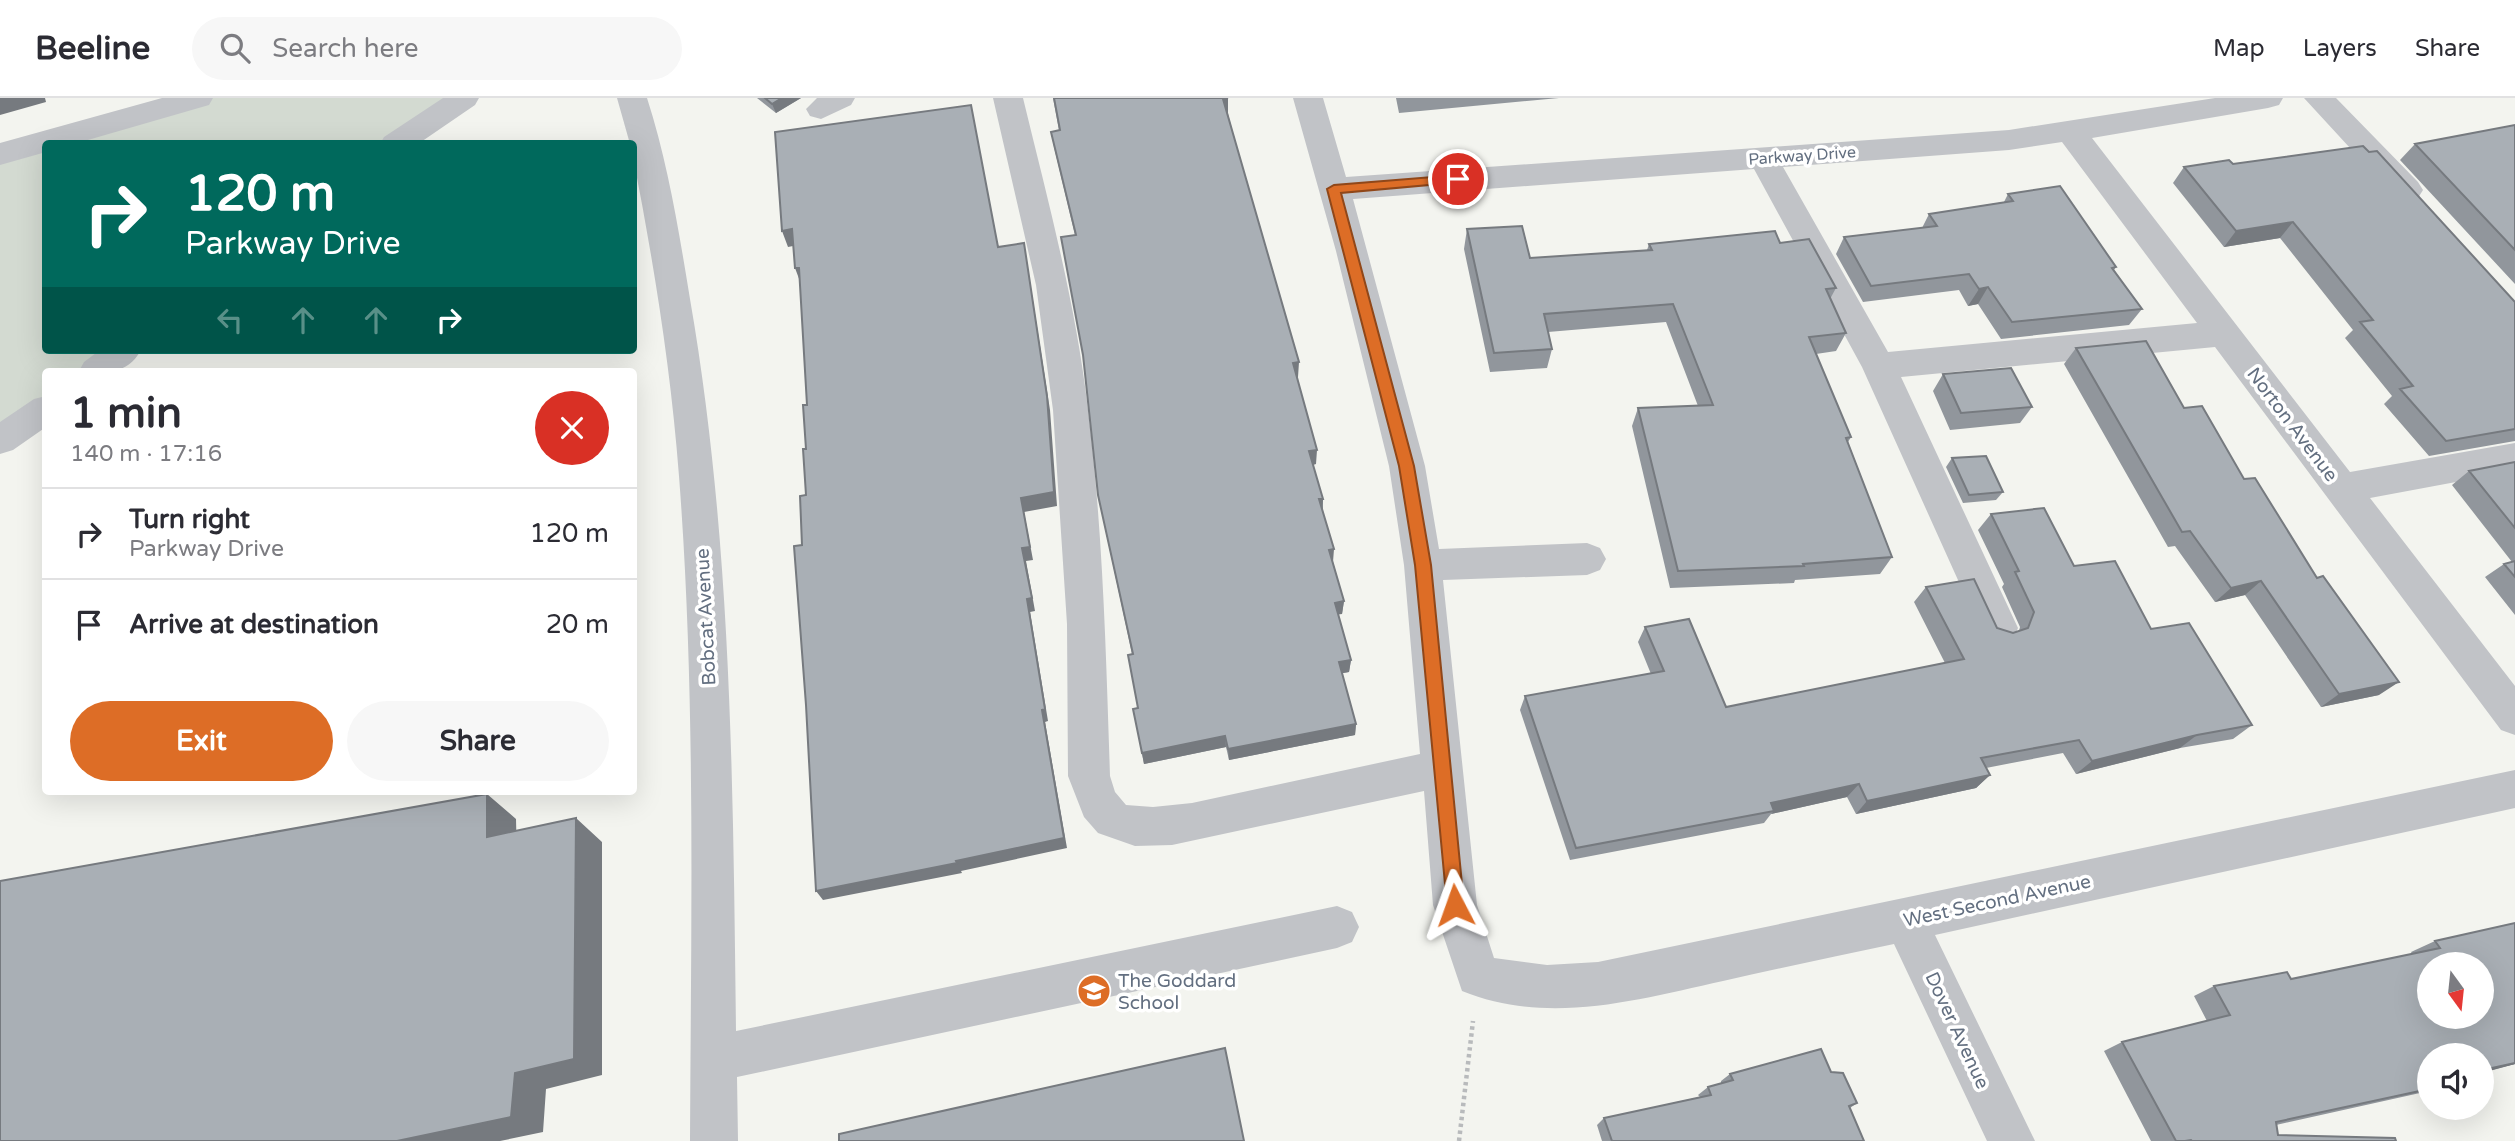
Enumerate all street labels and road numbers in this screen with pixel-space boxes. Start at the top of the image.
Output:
street label: Parkway Drive [1748,142,1857,170]
street label: Norton Avenue [2242,363,2342,486]
street label: Bobcat Avenue [691,548,721,686]
street label: West Second Avenue [1902,870,2093,932]
street label: Dover Avenue [1920,969,1994,1092]

